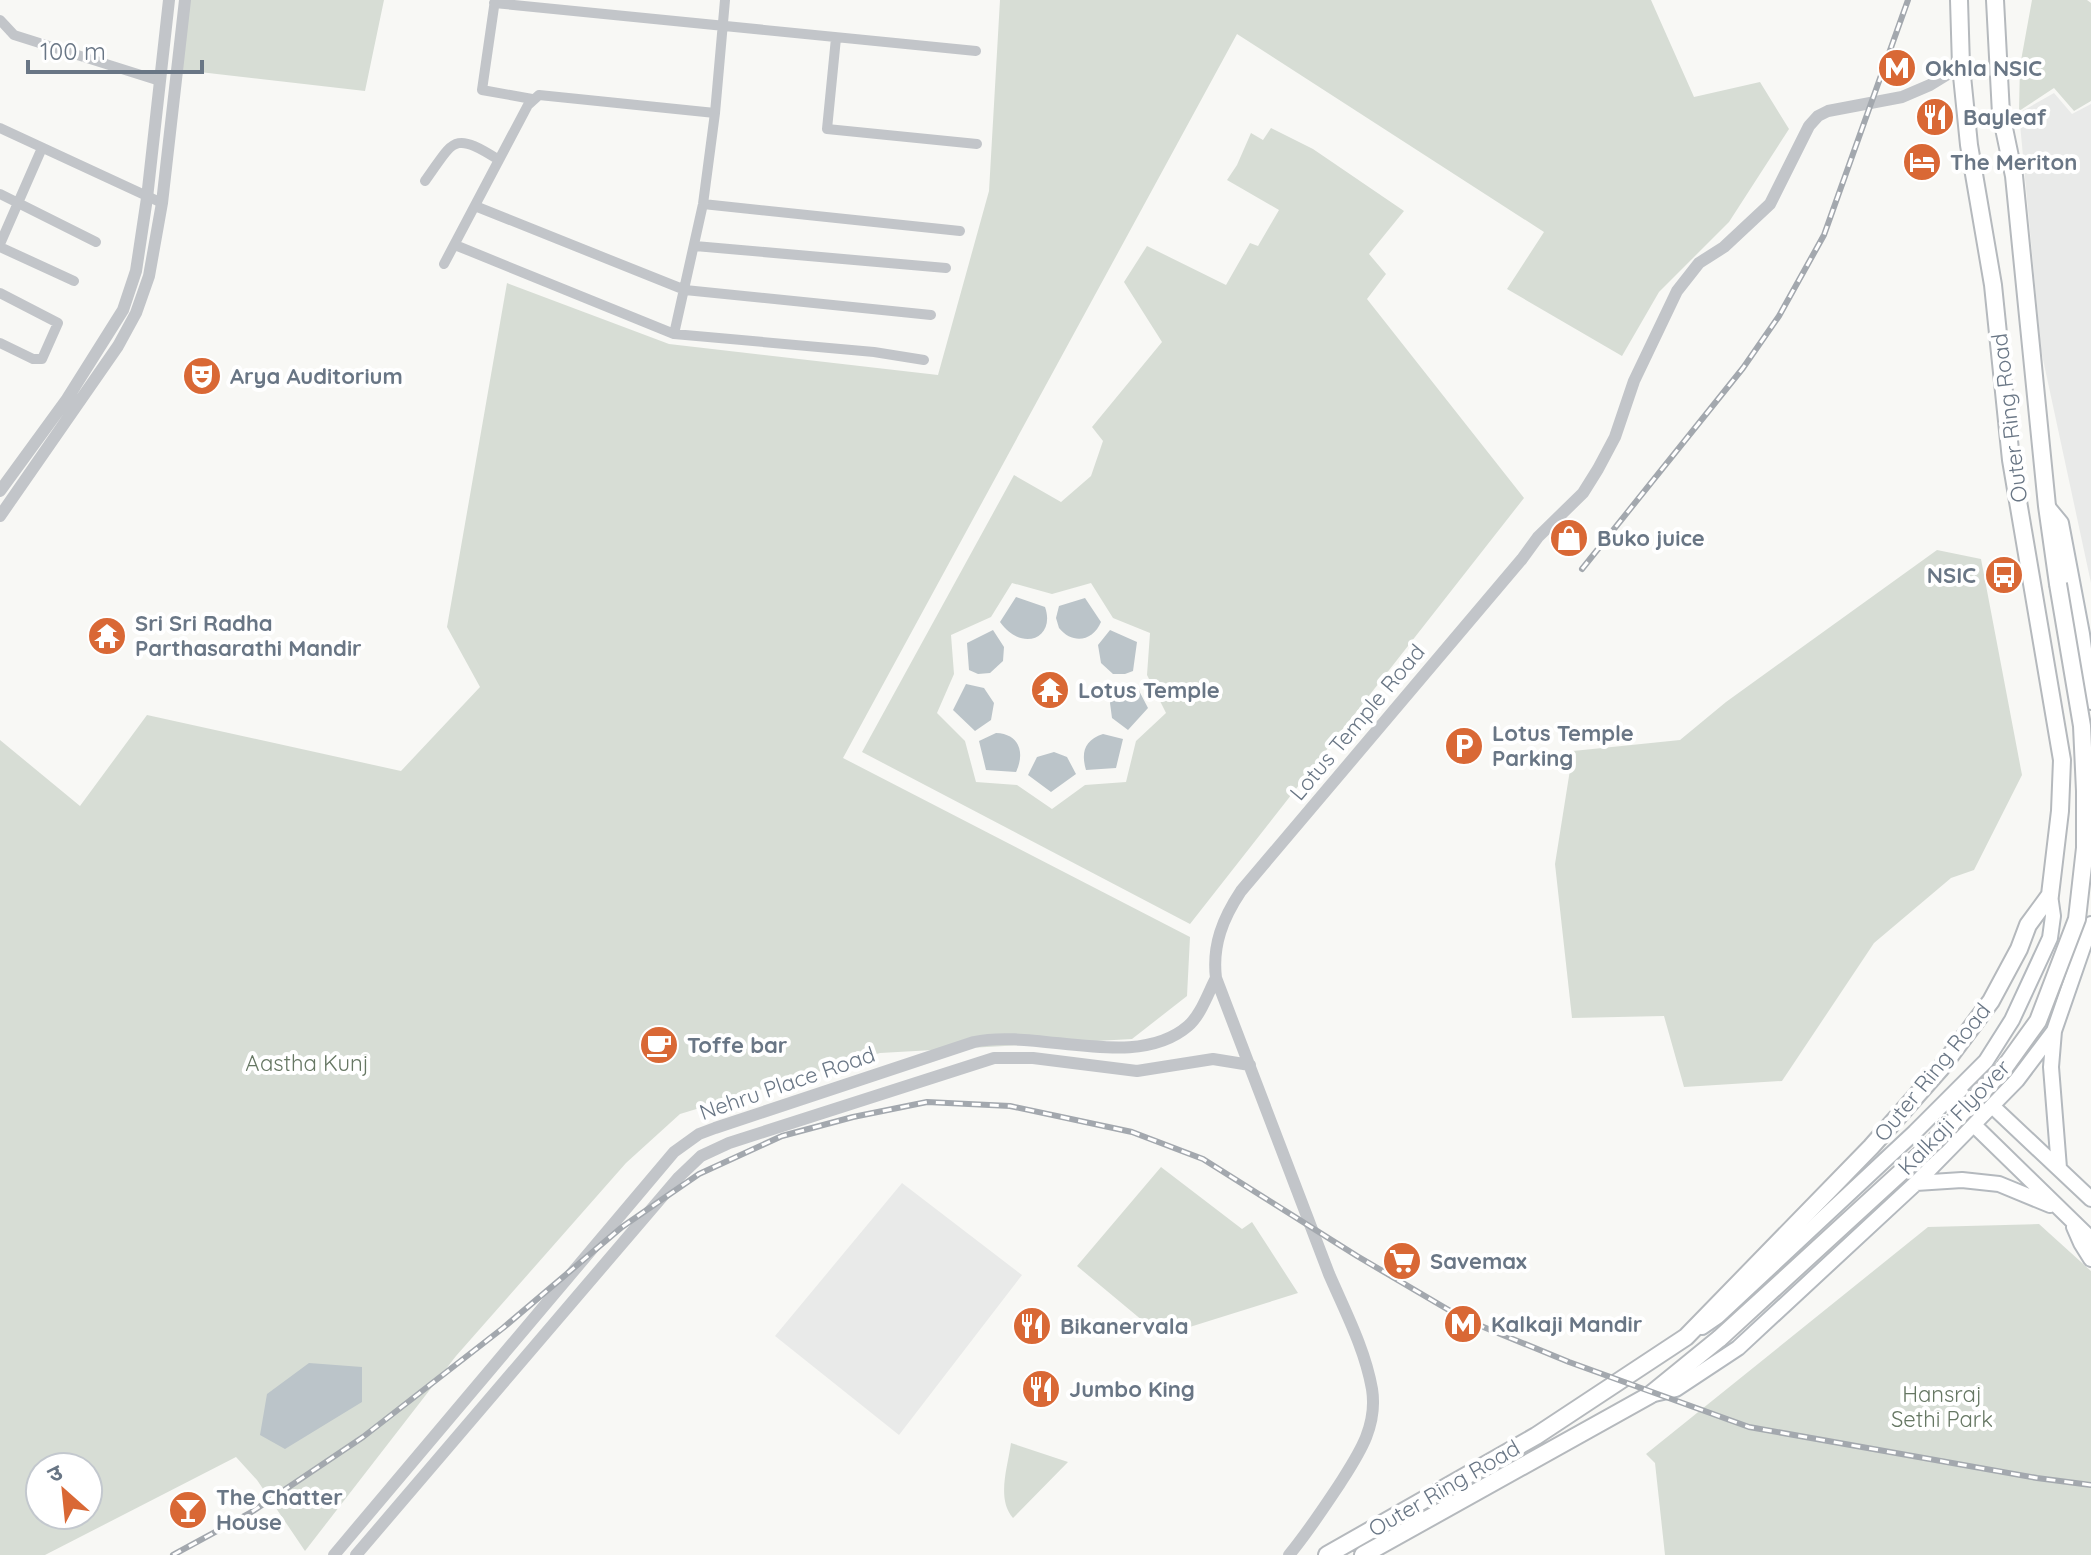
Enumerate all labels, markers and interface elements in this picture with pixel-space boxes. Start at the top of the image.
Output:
scale bar [28,24,202,74]
text: 100 m [40,36,106,66]
metro station icon: Okhla NSIC [1876,47,1918,89]
place label: Okhla NSIC [1925,54,2042,82]
restaurant icon: Bayleaf [1914,96,1956,138]
place label: Bayleaf [1963,103,2047,131]
hotel icon: The Meriton [1901,141,1943,183]
place label: The Meriton [1950,148,2077,176]
street label: Outer Ring Road [1985,332,2033,504]
theatre icon: Arya Auditorium [181,355,223,397]
place label: Arya Auditorium [230,362,403,390]
shop icon: Buko juice [1548,517,1590,559]
place label: Buko juice [1597,524,1705,552]
bus stop icon: NSIC [1983,554,2025,596]
place label: NSIC [1927,561,1976,589]
place label: Sri Sri Radha Parthasarathi Mandir [135,609,362,662]
temple icon: Sri Sri Radha Parthasarathi Mandir [86,615,128,657]
street label: Lotus Temple Road [1283,638,1431,806]
temple icon: Lotus Temple [1029,669,1071,711]
place label: Lotus Temple [1078,676,1220,704]
place label: Lotus Temple Parking [1492,719,1634,772]
parking icon: Lotus Temple Parking [1443,725,1485,767]
street label: Outer Ring Road [1868,997,1996,1147]
cafe icon: Toffe bar [638,1024,680,1066]
place label: Toffe bar [687,1031,788,1059]
street label: Nehru Place Road [696,1040,878,1126]
park label: Aastha Kunj [245,1049,369,1077]
street label: Kalkaji Flyover [1892,1053,2017,1181]
supermarket icon: Savemax [1381,1240,1423,1282]
place label: Savemax [1430,1247,1527,1275]
metro station icon: Kalkaji Mandir [1442,1303,1484,1345]
restaurant icon: Bikanervala [1011,1305,1053,1347]
place label: Kalkaji Mandir [1491,1310,1643,1338]
place label: Bikanervala [1060,1312,1188,1340]
restaurant icon: Jumbo King [1020,1368,1062,1410]
place label: Jumbo King [1069,1375,1195,1403]
park label: Hansraj Sethi Park [1891,1380,1993,1433]
street label: Outer Ring Road [1363,1433,1525,1543]
north arrow [24,1451,104,1531]
text: उ [43,1457,68,1489]
place label: The Chatter House [216,1483,343,1536]
bar icon: The Chatter House [167,1489,209,1531]

